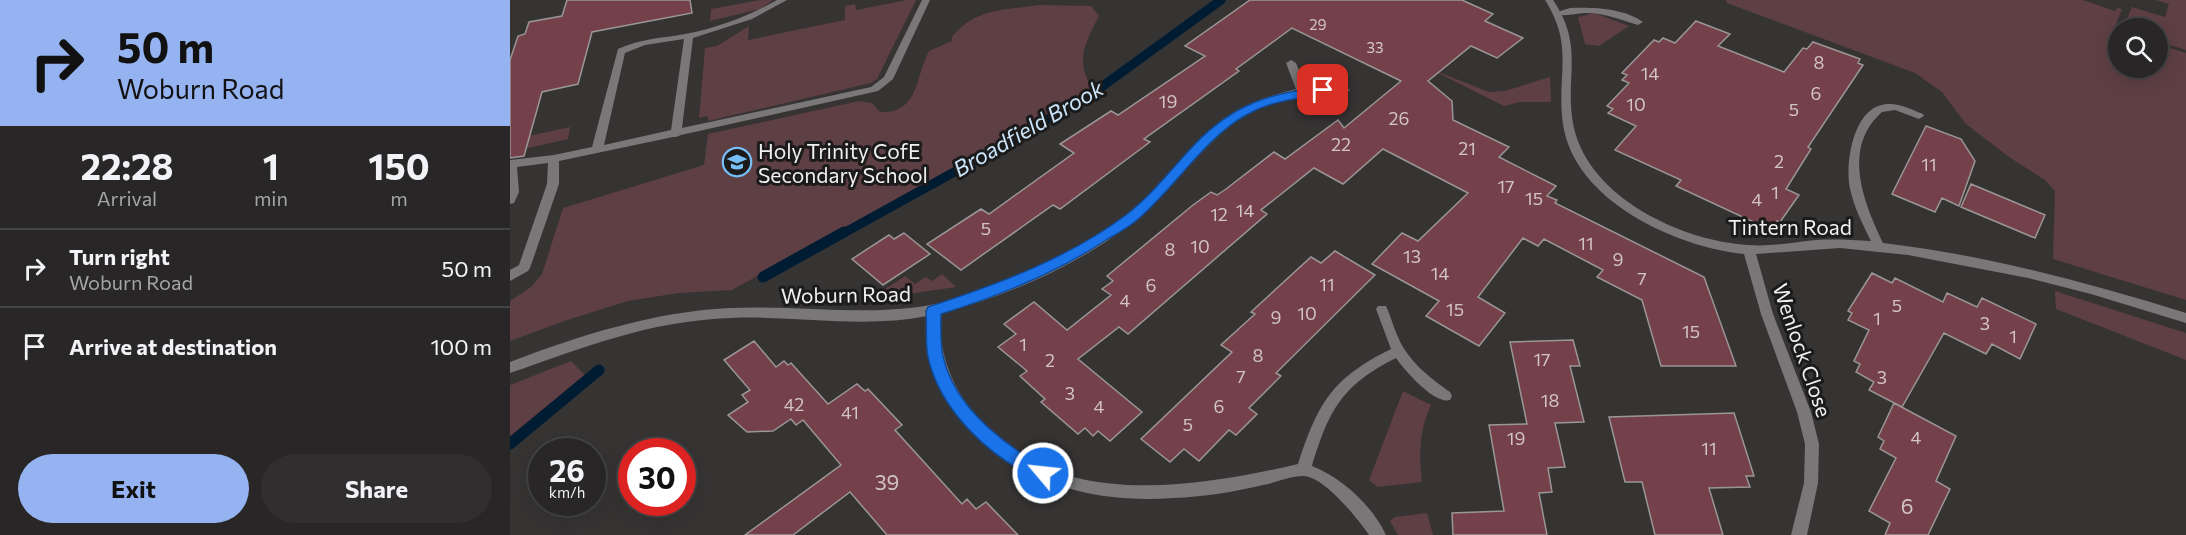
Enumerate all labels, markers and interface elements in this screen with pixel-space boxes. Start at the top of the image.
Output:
house number: 29 [1309,15,1327,33]
map controls [2108,18,2168,78]
button: search [2108,18,2168,78]
text: 50 m [117,20,214,72]
icon: right [18,24,96,102]
house number: 33 [1366,38,1384,56]
house number: 8 [1814,51,1825,73]
house number: 14 [1641,62,1659,84]
pin [1297,64,1348,115]
text: Woburn Road [117,72,284,105]
water label: Broadfield Brook [948,73,1109,182]
icon: arrive [1306,73,1339,106]
house number: 6 [1811,82,1821,104]
house number: 19 [1159,90,1177,112]
house number: 10 [1626,93,1646,115]
house number: 5 [1789,98,1799,120]
house number: 26 [1389,107,1409,129]
house number: 22 [1331,133,1351,155]
house number: 21 [1458,137,1476,159]
place label: Holy Trinity CofE Secondary School [758,138,928,187]
text: 22:28 [80,143,173,187]
text: 1 [263,143,279,187]
text: 150 [368,143,430,187]
school or university icon: Holy Trinity CofE Secondary School [721,146,753,178]
house number: 2 [1774,150,1784,172]
house number: 11 [1921,153,1937,175]
house number: 17 [1497,175,1515,197]
house number: 1 [1771,181,1779,203]
text: Arrival [97,186,157,210]
text: min [254,186,288,210]
text: m [390,186,408,210]
house number: 15 [1525,187,1543,209]
house number: 4 [1752,188,1763,210]
house number: 14 [1236,199,1254,221]
house number: 12 [1210,203,1228,225]
street label: Tintern Road [1728,214,1852,239]
house number: 5 [981,217,991,239]
house number: 11 [1578,232,1594,254]
house number: 10 [1190,235,1210,257]
house number: 8 [1165,238,1176,260]
text: Turn right [69,243,170,270]
house number: 13 [1403,245,1421,267]
house number: 9 [1613,248,1623,270]
icon: right [18,252,51,285]
text: 50 m [442,255,492,282]
house number: 14 [1431,262,1449,284]
house number: 7 [1637,267,1647,289]
text: Woburn Road [69,270,193,294]
house number: 11 [1319,273,1335,295]
house number: 6 [1146,274,1156,296]
street label: Woburn Road [781,280,911,308]
street label: Wenlock Close [1768,280,1838,420]
house number: 4 [1120,289,1131,311]
house number: 5 [1892,294,1902,316]
house number: 15 [1446,298,1464,320]
house number: 10 [1297,302,1317,324]
house number: 9 [1271,306,1281,328]
house number: 1 [1873,307,1881,329]
house number: 3 [1980,312,1990,334]
house number: 15 [1682,320,1700,342]
house number: 1 [2009,325,2017,347]
icon: arrive [18,330,51,363]
text: Arrive at destination [69,333,277,360]
text: 100 m [430,333,492,360]
house number: 1 [1019,333,1027,355]
house number: 8 [1253,344,1264,366]
house number: 17 [1533,348,1551,370]
house number: 2 [1045,349,1055,371]
house number: 7 [1236,365,1246,387]
house number: 3 [1877,366,1887,388]
house number: 3 [1065,382,1075,404]
house number: 18 [1541,389,1559,411]
house number: 42 [784,393,804,415]
house number: 4 [1094,395,1105,417]
house number: 6 [1214,395,1224,417]
house number: 41 [841,401,859,423]
house number: 5 [1183,413,1193,435]
house number: 4 [1911,426,1922,448]
house number: 19 [1507,427,1525,449]
house number: 11 [1701,437,1717,459]
speed limit sign: 30 [618,438,696,516]
position arrow [1011,441,1075,505]
text: 26 [549,451,585,488]
button: Exit [18,454,249,523]
button: Share [261,454,492,523]
house number: 39 [875,469,899,494]
text: km/h [549,483,585,501]
house number: 6 [1901,493,1913,518]

